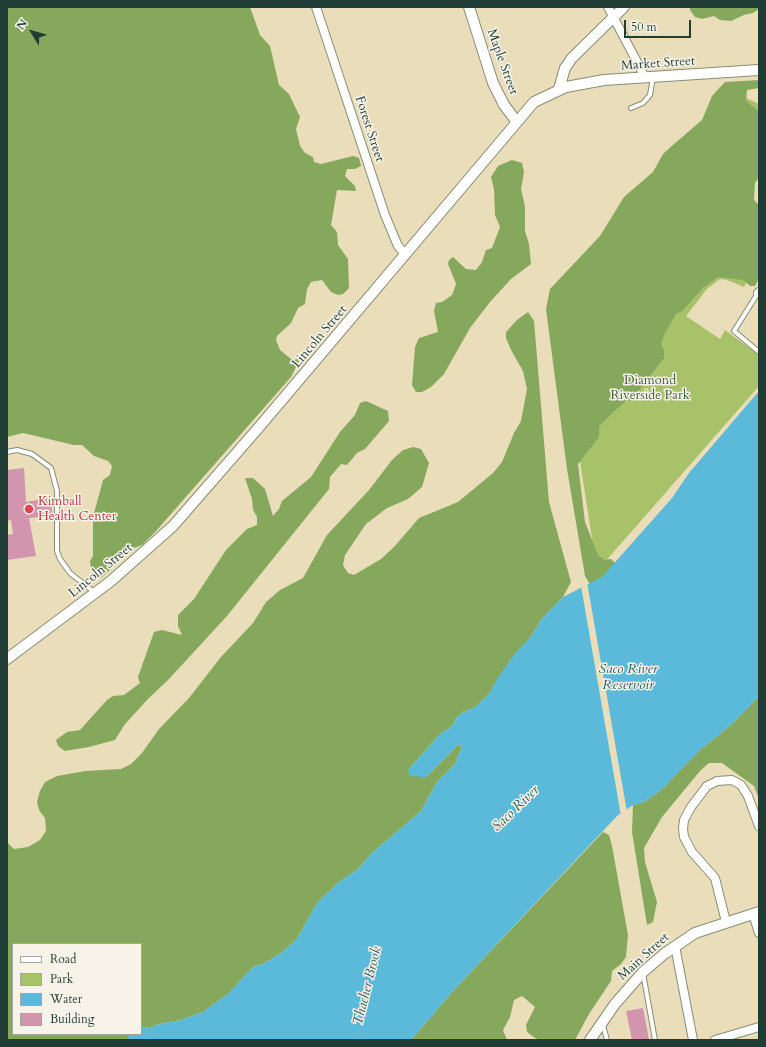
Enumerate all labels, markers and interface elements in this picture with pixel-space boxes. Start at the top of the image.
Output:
north arrow [12,12,52,52]
scale bar [626,12,693,38]
text: N [13,16,31,33]
text: 50 m [631,19,657,35]
street label: Maple Street [483,27,521,97]
street label: Market Street [620,54,696,74]
street label: Forest Street [351,94,387,164]
street label: Lincoln Street [289,302,351,372]
park label: Diamond Riverside Park [610,373,690,404]
place label: Kimball Health Center [38,494,116,525]
marker: Kimball Health Center [23,503,35,515]
street label: Lincoln Street [66,541,136,601]
water label: Saco River Reservoir [599,662,657,694]
water label: Saco River [489,782,543,836]
street label: Main Street [615,930,673,984]
legend [12,943,142,1035]
water label: Thacher Brook [350,945,386,1027]
text: Road [50,951,76,967]
text: Park [50,971,73,987]
text: Water [50,991,82,1007]
text: Building [50,1011,94,1027]

